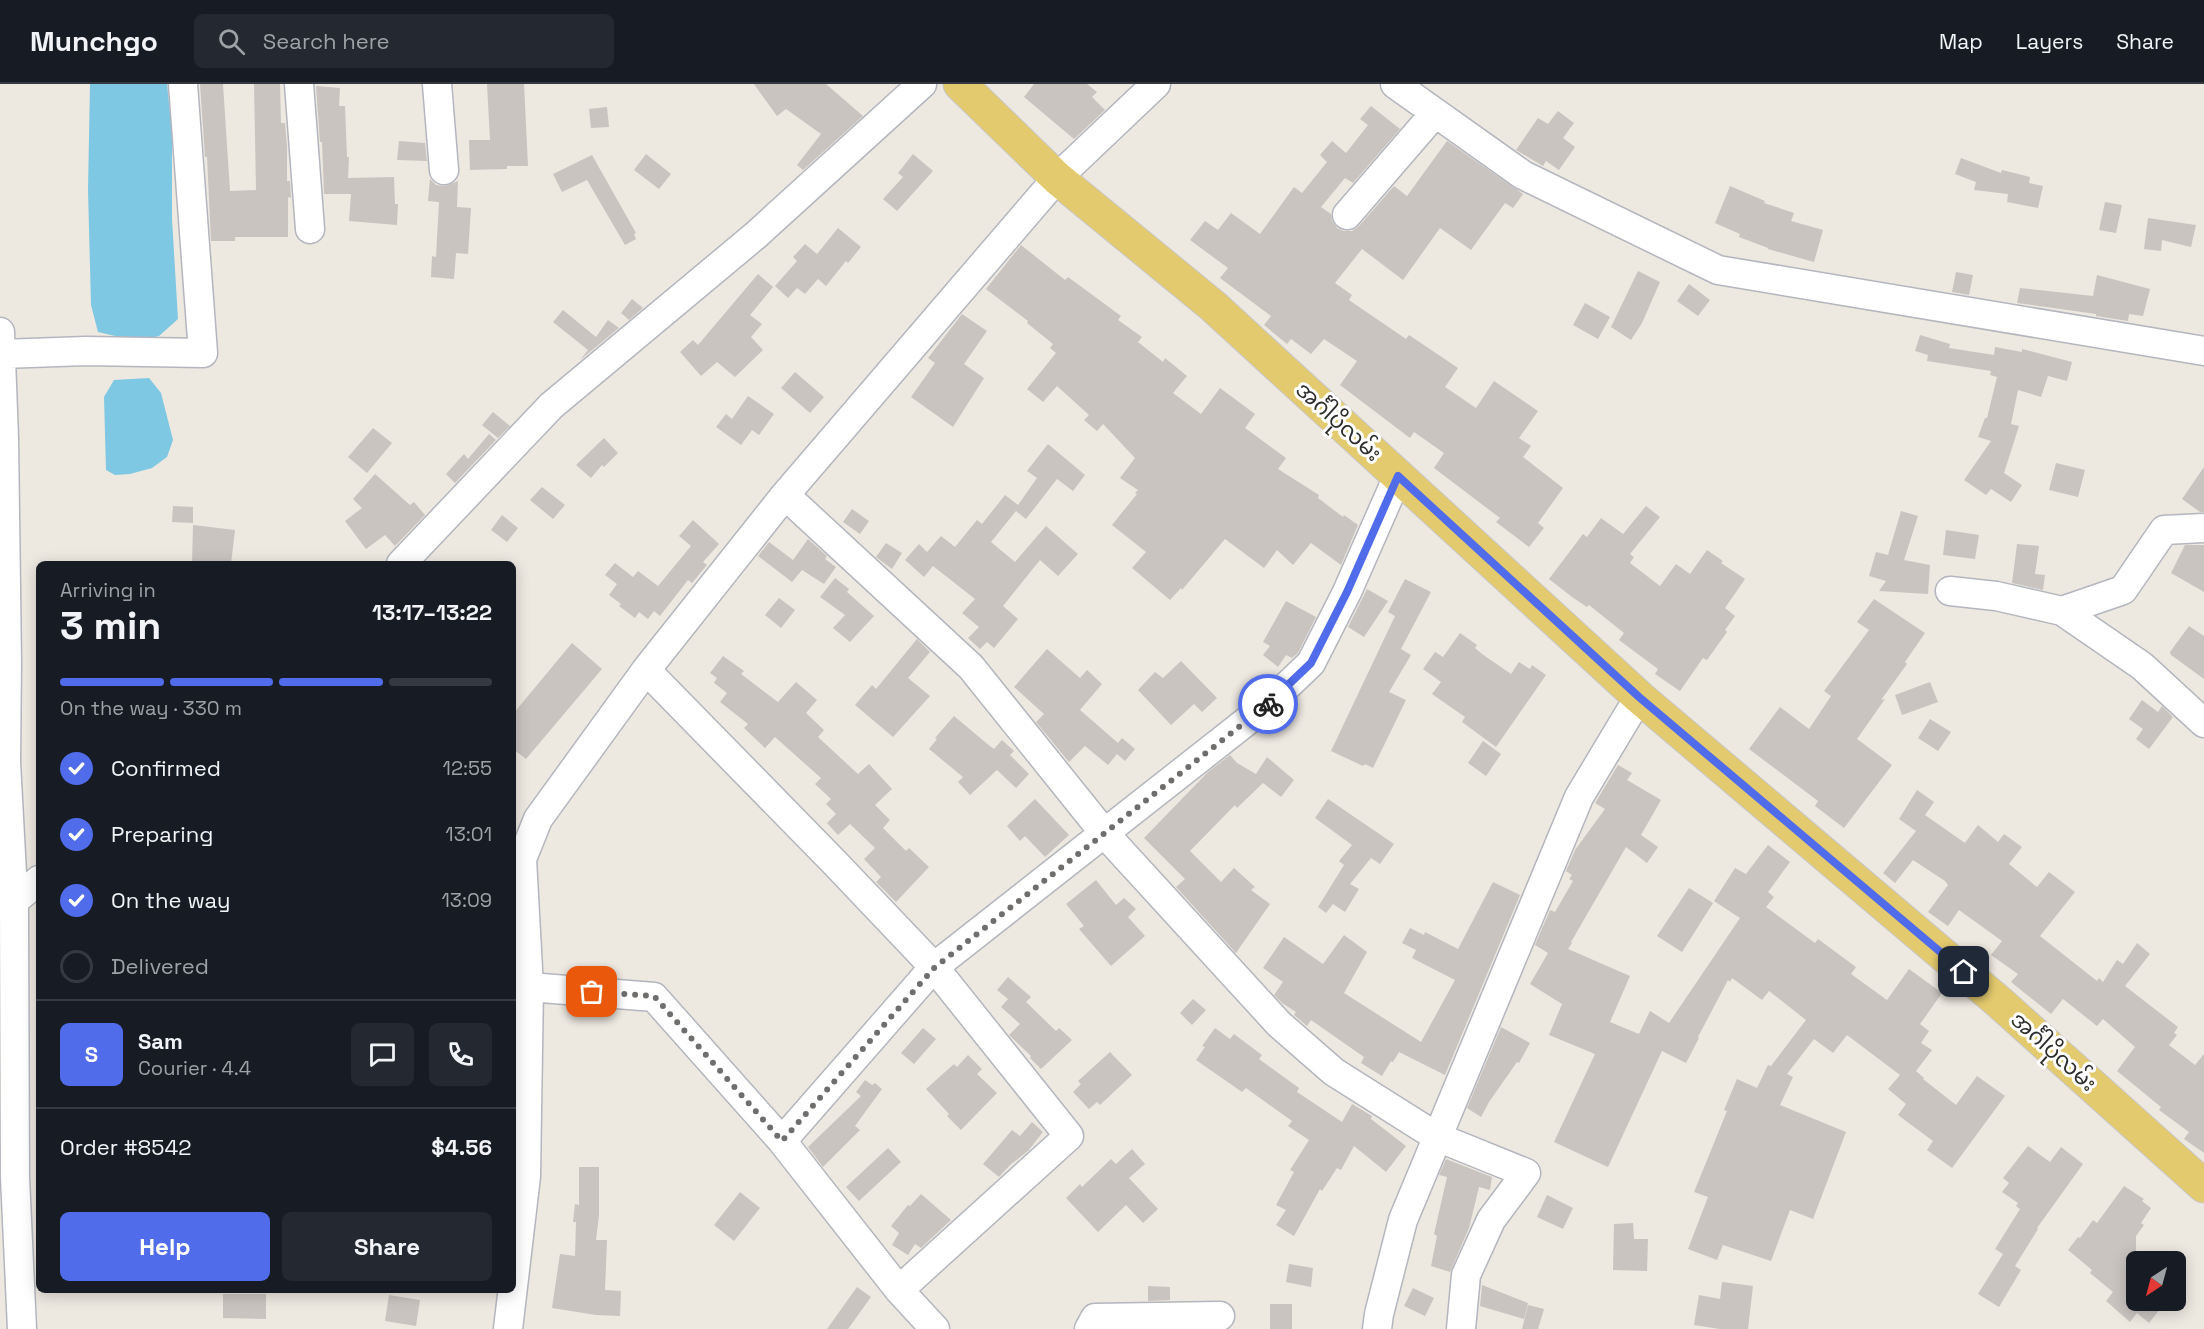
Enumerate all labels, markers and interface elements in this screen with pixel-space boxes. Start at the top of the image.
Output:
search box [194,14,614,68]
text: Munchgo [30,23,158,59]
icon: search [215,25,248,58]
text: Search here [263,27,390,55]
text: Map [1939,28,1983,55]
text: Layers [2016,28,2083,55]
text: Share [2116,28,2174,55]
street label: အင်္ဂါပိုလမ်း [1287,374,1388,470]
text: Arriving in [60,577,156,603]
text: 13:17–13:22 [372,598,492,626]
text: 3 min [60,601,161,650]
courier [1238,674,1298,734]
icon: bike [1252,688,1285,721]
text: On the way · 330 m [60,695,242,721]
icon: check [60,752,93,785]
text: Confirmed [111,754,221,782]
text: 12:55 [443,755,492,781]
icon: check [60,818,93,851]
text: Preparing [111,820,213,848]
text: 13:01 [445,821,492,847]
icon: check [60,884,93,917]
text: On the way [111,886,230,914]
text: 13:09 [441,887,492,913]
pin [1938,946,1989,997]
text: Delivered [111,952,209,980]
icon: home [1947,955,1980,988]
pin [566,966,617,1017]
icon: bag [575,975,608,1008]
street label: အင်္ဂါပိုလမ်း [2002,1004,2103,1100]
button: chat [351,1023,414,1086]
button: phone [429,1023,492,1086]
text: Sam [138,1027,183,1055]
text: S [85,1040,98,1068]
text: Courier · 4.4 [138,1055,251,1081]
text: Order #8542 [60,1133,191,1161]
text: $4.56 [431,1133,492,1161]
button: Help [60,1212,270,1281]
button: Share [282,1212,492,1281]
north arrow [2126,1251,2186,1311]
map controls [2126,1251,2186,1311]

